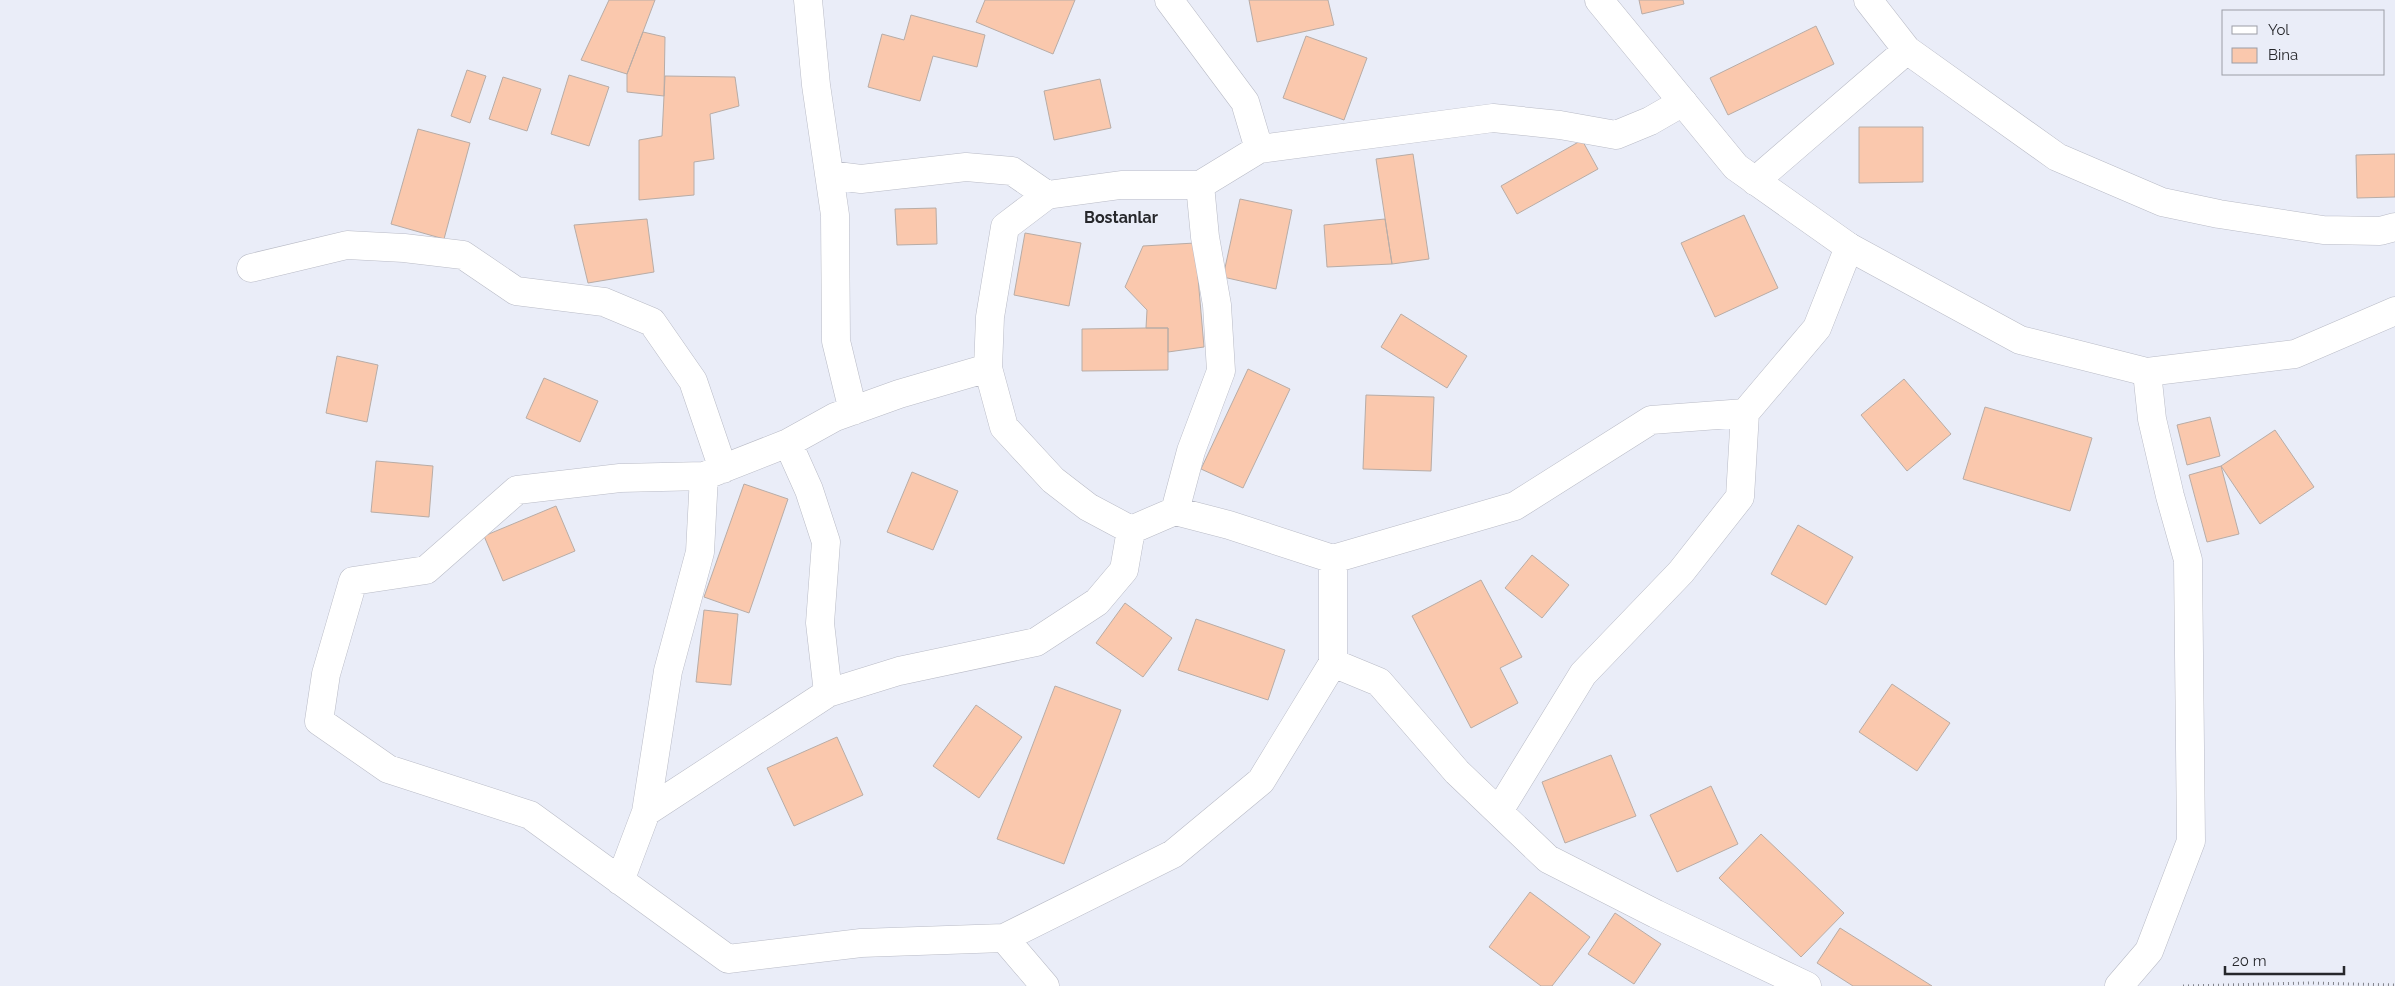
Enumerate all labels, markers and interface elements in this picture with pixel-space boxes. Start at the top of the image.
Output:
legend [2222,10,2385,75]
text: Yol [2268,21,2290,39]
text: Bina [2268,46,2298,64]
district label: Bostanlar [1084,208,1158,227]
scale bar [2225,944,2344,976]
text: 20 m [2232,952,2267,970]

